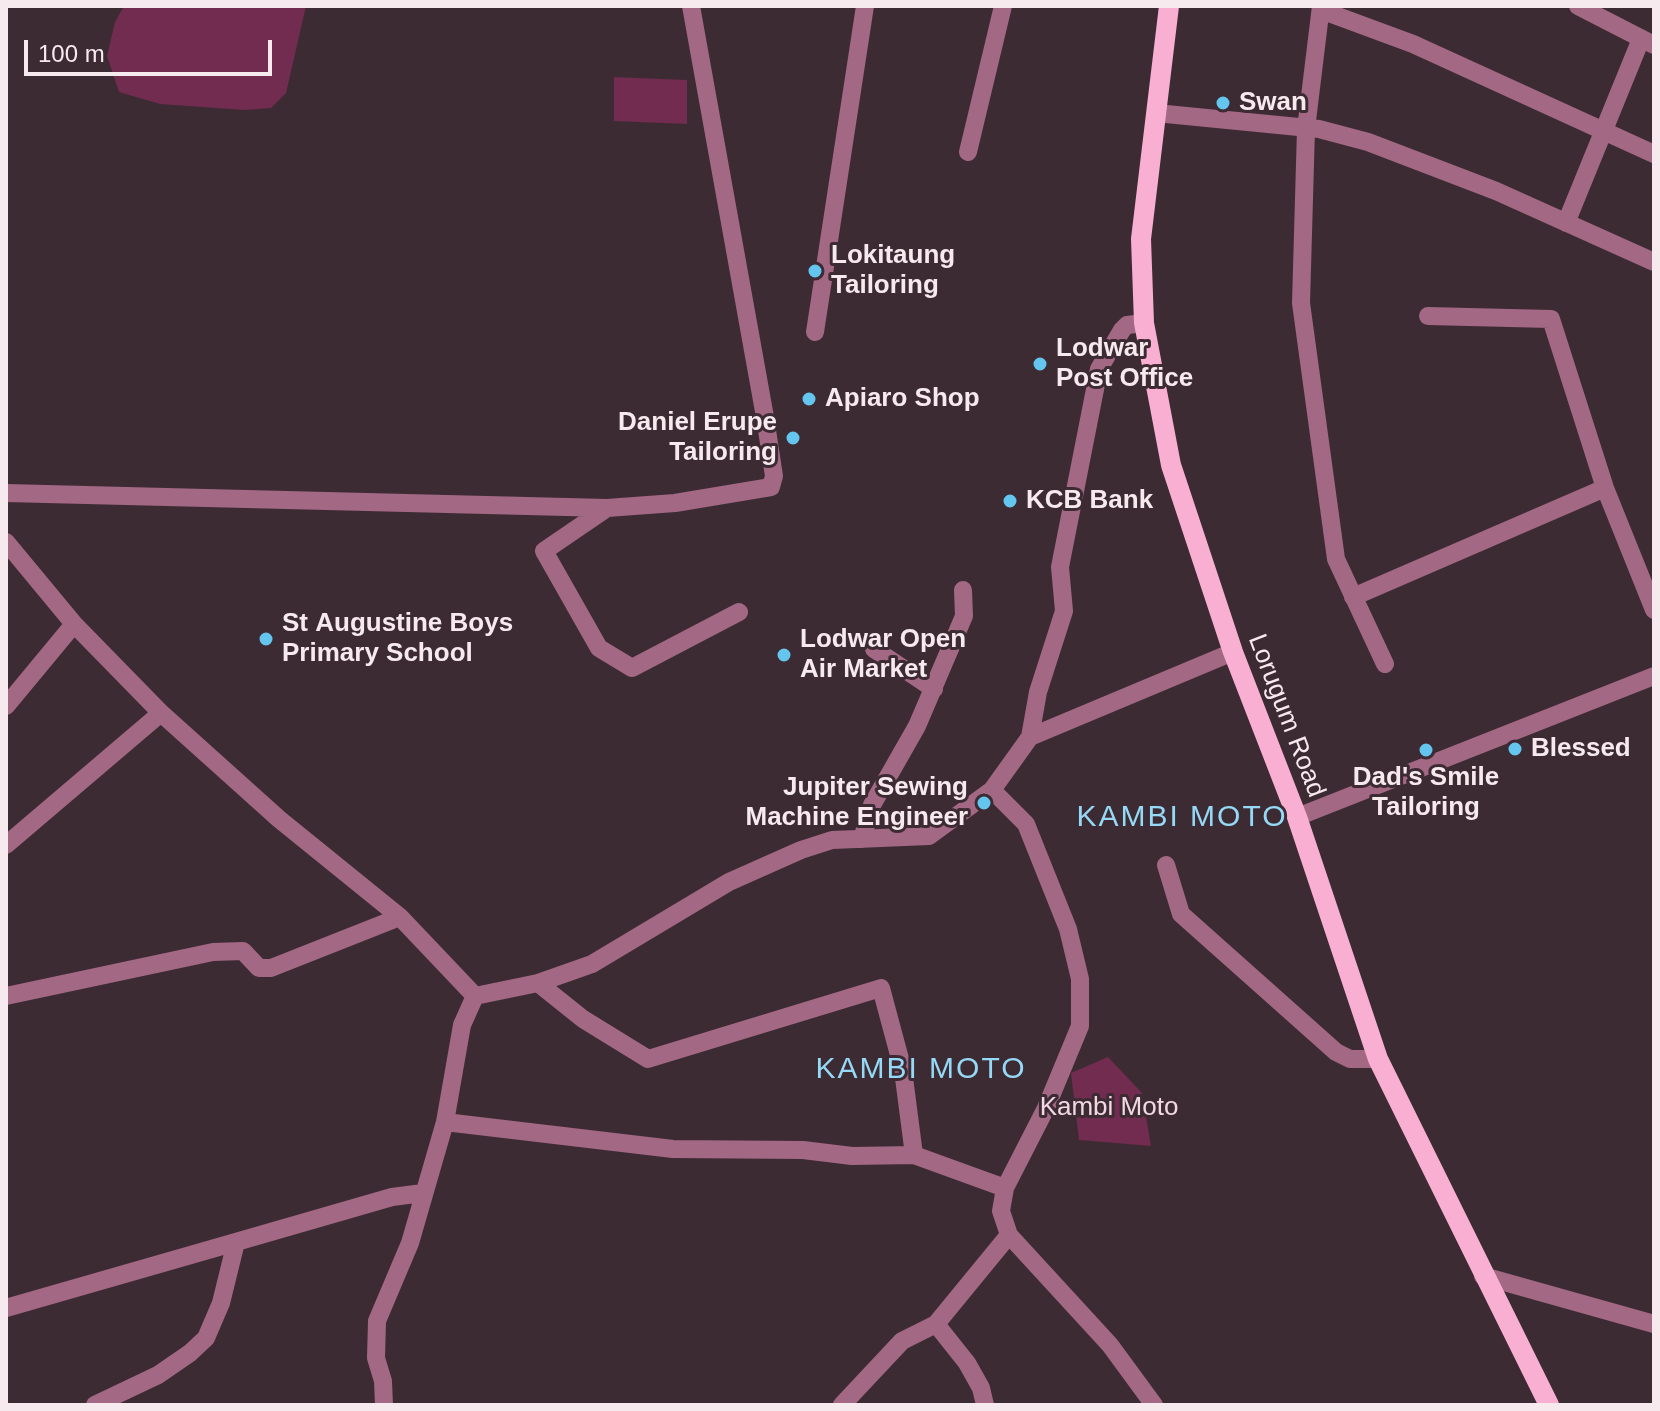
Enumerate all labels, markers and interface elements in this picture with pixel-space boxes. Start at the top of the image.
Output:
scale bar [28,24,276,74]
text: 100 m [38,40,105,67]
place label: Swan [1239,87,1307,119]
marker: Swan [1214,94,1232,112]
place label: Lokitaung Tailoring [831,240,955,302]
marker: Lokitaung Tailoring [806,262,824,280]
place label: Lodwar Post Office [1056,333,1193,394]
marker: Lodwar Post Office [1031,355,1049,373]
place label: Apiaro Shop [825,383,980,415]
marker: Apiaro Shop [800,390,818,408]
place label: Daniel Erupe Tailoring [618,407,777,468]
marker: Daniel Erupe Tailoring [784,429,802,447]
place label: KCB Bank [1026,485,1153,517]
marker: KCB Bank [1001,492,1019,510]
place label: St Augustine Boys Primary School [282,608,513,670]
place label: Lodwar Open Air Market [800,624,966,686]
marker: St Augustine Boys Primary School [257,630,275,648]
street label: Lorugum Road [1241,630,1331,802]
marker: Lodwar Open Air Market [775,646,793,664]
place label: Blessed [1531,733,1631,765]
marker: Blessed [1506,740,1524,758]
marker: Dad's Smile Tailoring [1417,741,1435,759]
place label: Dad's Smile Tailoring [1353,762,1499,824]
place label: Jupiter Sewing Machine Engineer [746,772,968,834]
marker: Jupiter Sewing Machine Engineer [975,794,993,812]
district label: KAMBI MOTO [1076,800,1288,836]
district label: KAMBI MOTO [815,1052,1027,1088]
park label: Kambi Moto [1040,1092,1178,1124]

